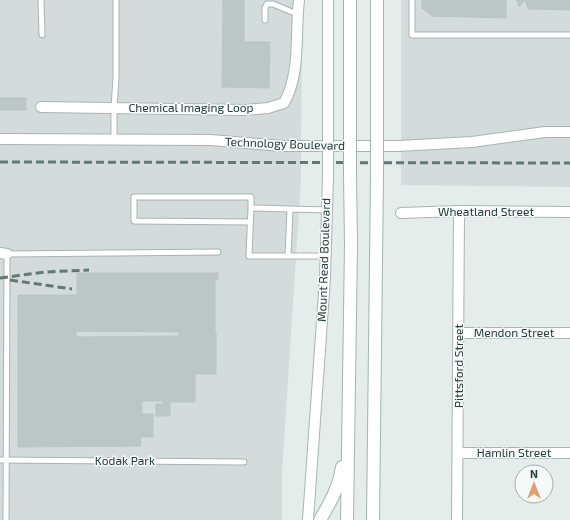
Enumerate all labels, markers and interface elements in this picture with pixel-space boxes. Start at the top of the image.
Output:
street label: Chemical Imaging Loop [128,100,254,114]
street label: Technology Boulevard [225,134,345,152]
street label: Mount Read Boulevard [314,198,332,322]
street label: Wheatland Street [438,204,534,218]
street label: Pittsford Street [451,323,465,408]
street label: Mendon Street [474,325,555,339]
street label: Hamlin Street [477,445,552,459]
street label: Kodak Park [95,453,155,467]
north arrow [514,464,554,504]
text: N [530,467,538,480]

